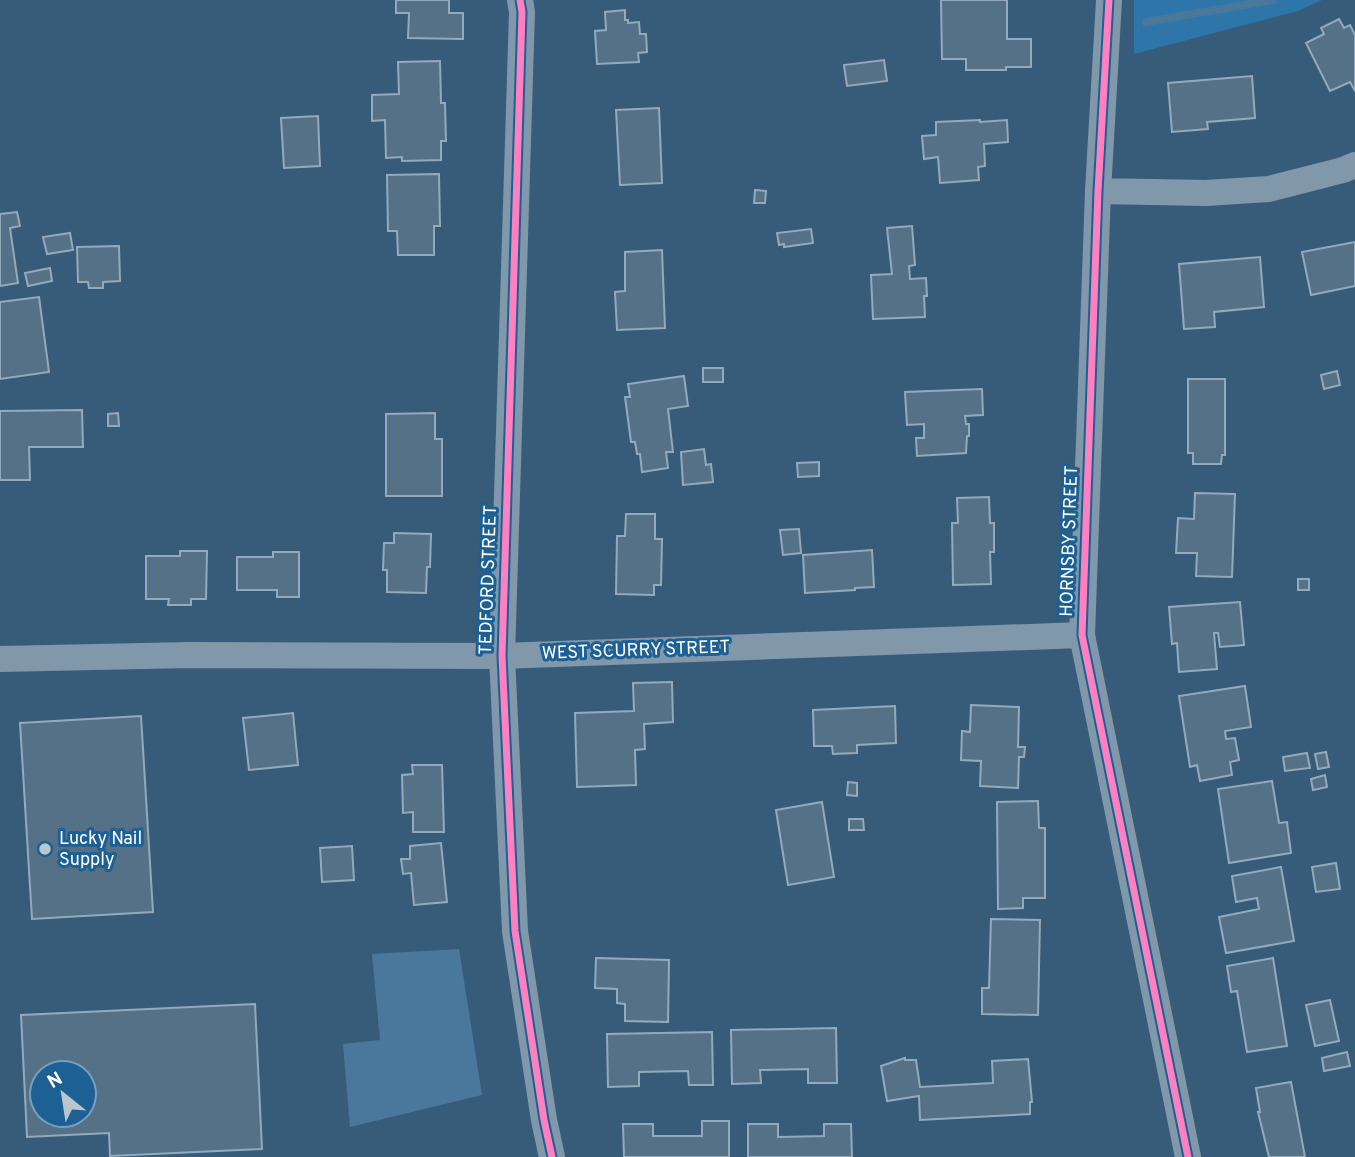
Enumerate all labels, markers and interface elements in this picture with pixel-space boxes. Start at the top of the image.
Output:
street label: HORNSBY STREET [1056,465,1084,617]
street label: TEDFORD STREET [475,505,503,655]
street label: WEST SCURRY STREET [542,636,730,666]
place label: Lucky Nail Supply [59,828,142,872]
marker: Lucky Nail Supply [37,841,53,857]
north arrow [28,1059,98,1129]
text: N [44,1067,67,1095]

